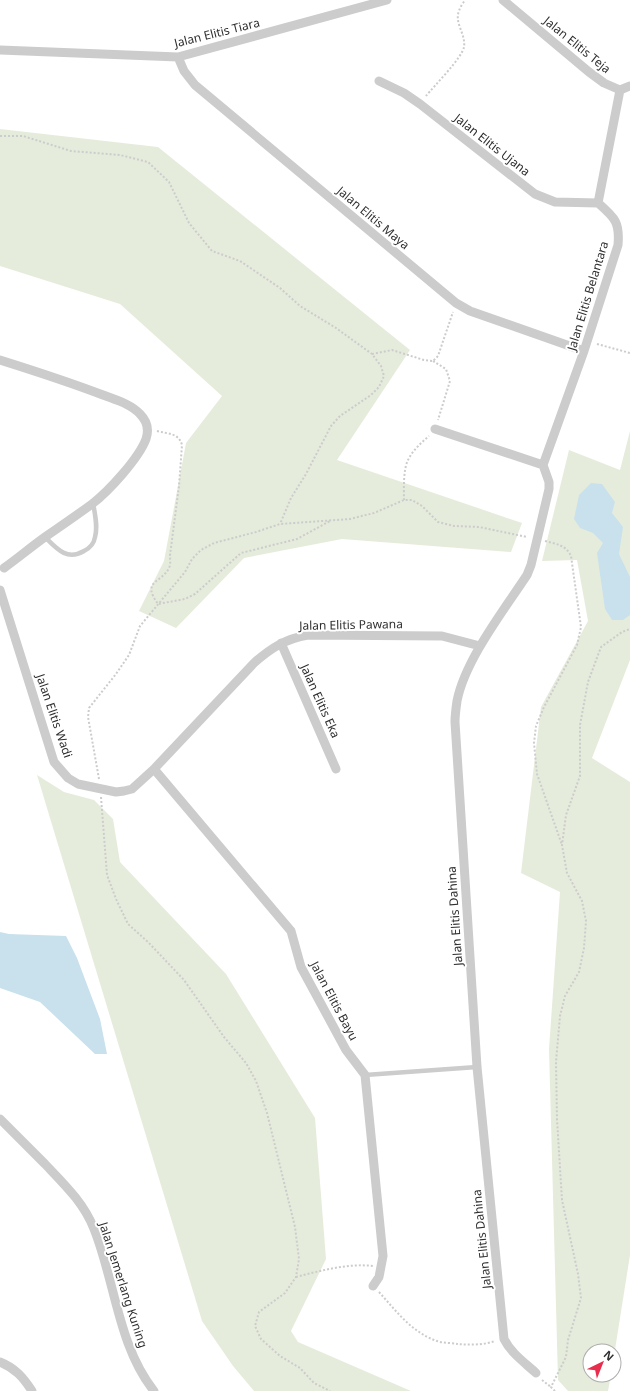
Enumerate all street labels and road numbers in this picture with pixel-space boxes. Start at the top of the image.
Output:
street label: Jalan Elitis Teja [539,12,615,77]
street label: Jalan Elitis Tiara [171,14,261,52]
street label: Jalan Elitis Ujana [450,109,534,180]
street label: Jalan Elitis Maya [333,182,413,253]
street label: Jalan Elitis Belantara [562,239,612,354]
street label: Jalan Elitis Pawana [298,615,403,634]
street label: Jalan Elitis Eka [296,660,344,741]
street label: Jalan Elitis Wadi [32,671,77,760]
street label: Jalan Elitis Dahina [443,866,467,967]
street label: Jalan Elitis Bayu [306,957,363,1043]
street label: Jalan Elitis Dahina [468,1189,495,1291]
street label: Jalan Jemerlang Kuning [95,1219,152,1350]

